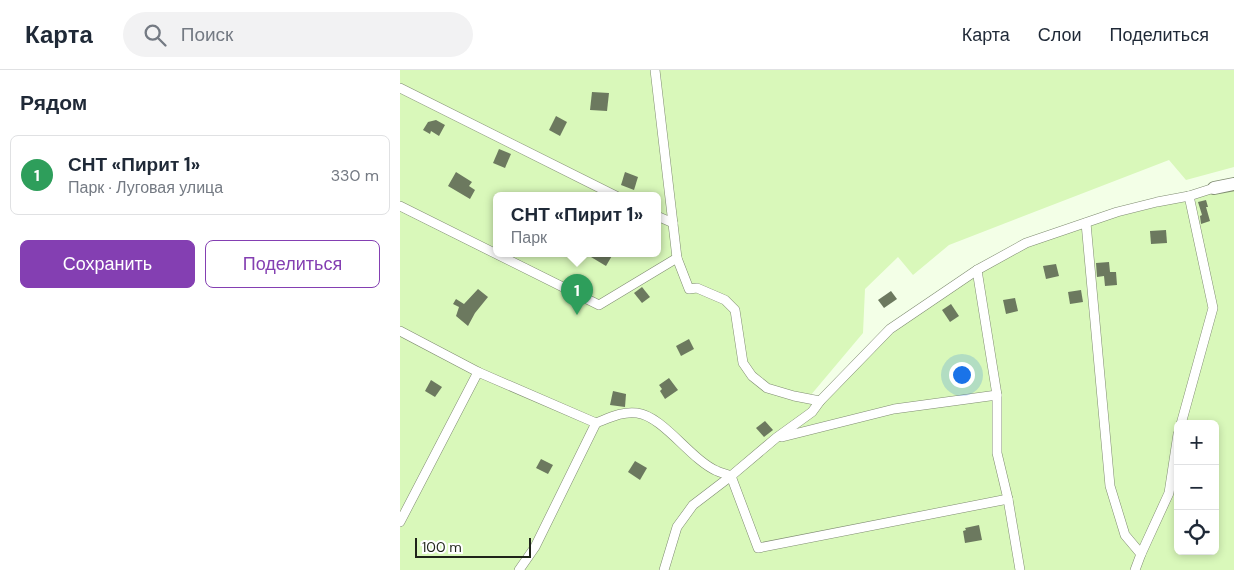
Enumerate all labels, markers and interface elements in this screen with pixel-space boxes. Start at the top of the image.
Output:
search box [123,12,473,57]
text: Карта [25,19,93,50]
icon: search [141,21,169,49]
text: Поиск [181,22,233,47]
text: Карта [962,23,1010,47]
text: Слои [1038,23,1082,47]
text: Поделиться [1110,23,1209,47]
text: Рядом [20,89,87,117]
text: СНТ «Пирит 1» [68,152,200,177]
text: 1 [34,165,40,186]
text: 330 m [331,165,379,186]
text: Парк · Луговая улица [68,177,223,198]
popup [493,192,661,257]
text: СНТ «Пирит 1» [511,202,643,227]
text: Парк [511,227,547,248]
button: Сохранить [20,240,195,288]
button: Поделиться [205,240,380,288]
pin: 1 [561,274,593,315]
your location [949,362,975,388]
map controls [1174,420,1219,555]
button: + [1174,420,1219,465]
button: − [1174,465,1219,510]
button: locate [1174,510,1219,555]
scale bar [415,535,531,558]
text: 100 m [422,538,462,556]

